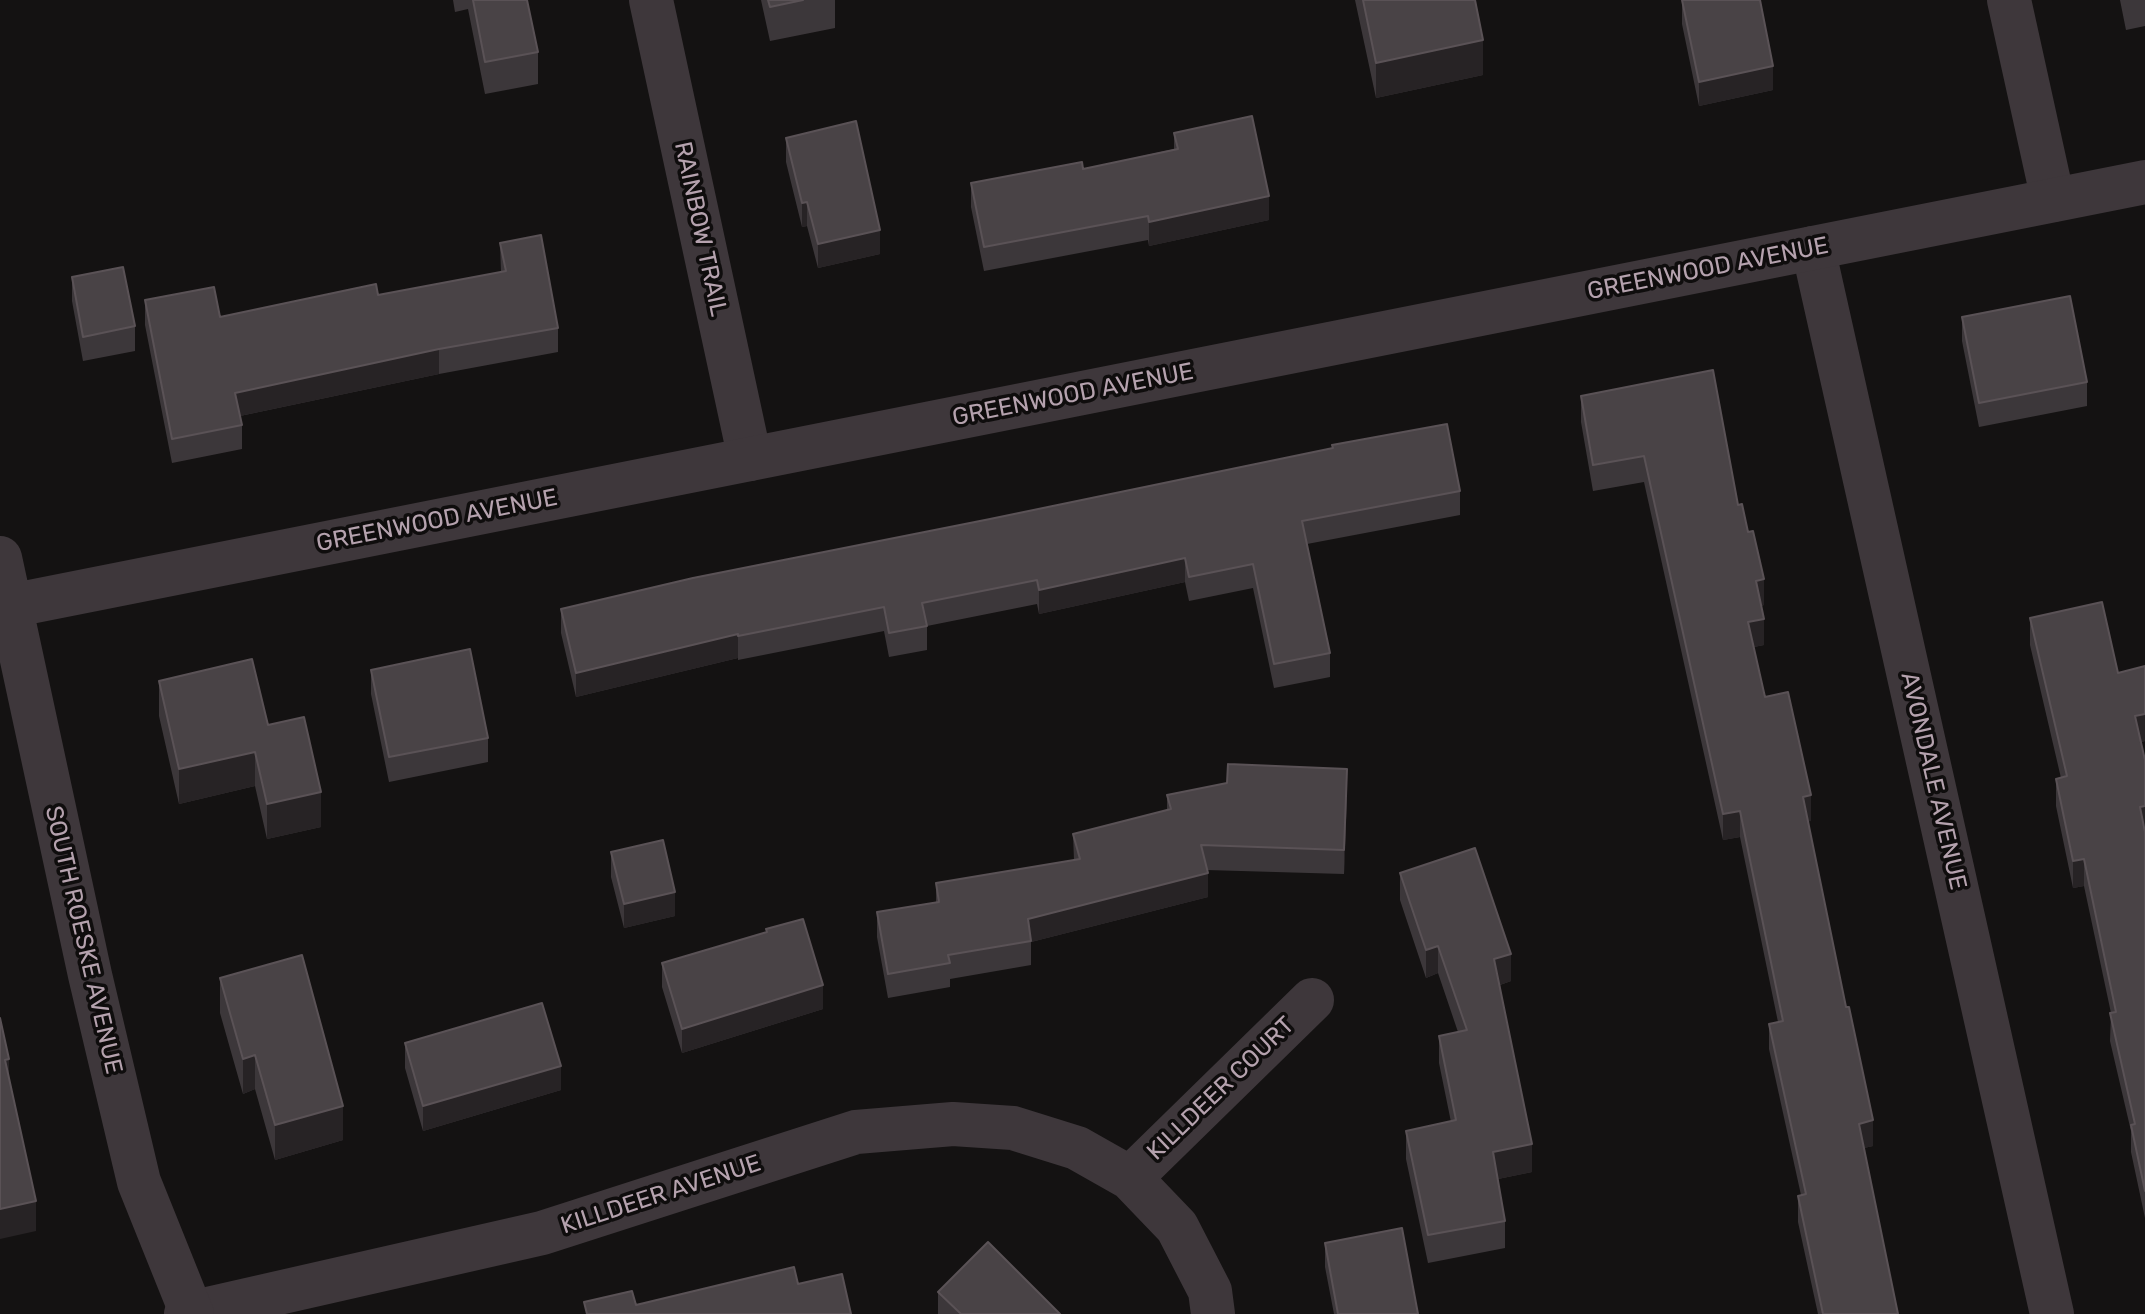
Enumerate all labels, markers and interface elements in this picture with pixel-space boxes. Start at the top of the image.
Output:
street label: RAINBOW TRAIL [667,139,733,319]
street label: GREENWOOD AVENUE [1585,231,1831,307]
street label: GREENWOOD AVENUE [950,357,1196,433]
street label: GREENWOOD AVENUE [314,483,560,559]
street label: AVONDALE AVENUE [1894,669,1972,893]
street label: SOUTH ROESKE AVENUE [38,803,128,1077]
street label: KILLDEER COURT [1141,1011,1301,1167]
street label: KILLDEER AVENUE [557,1149,765,1241]

